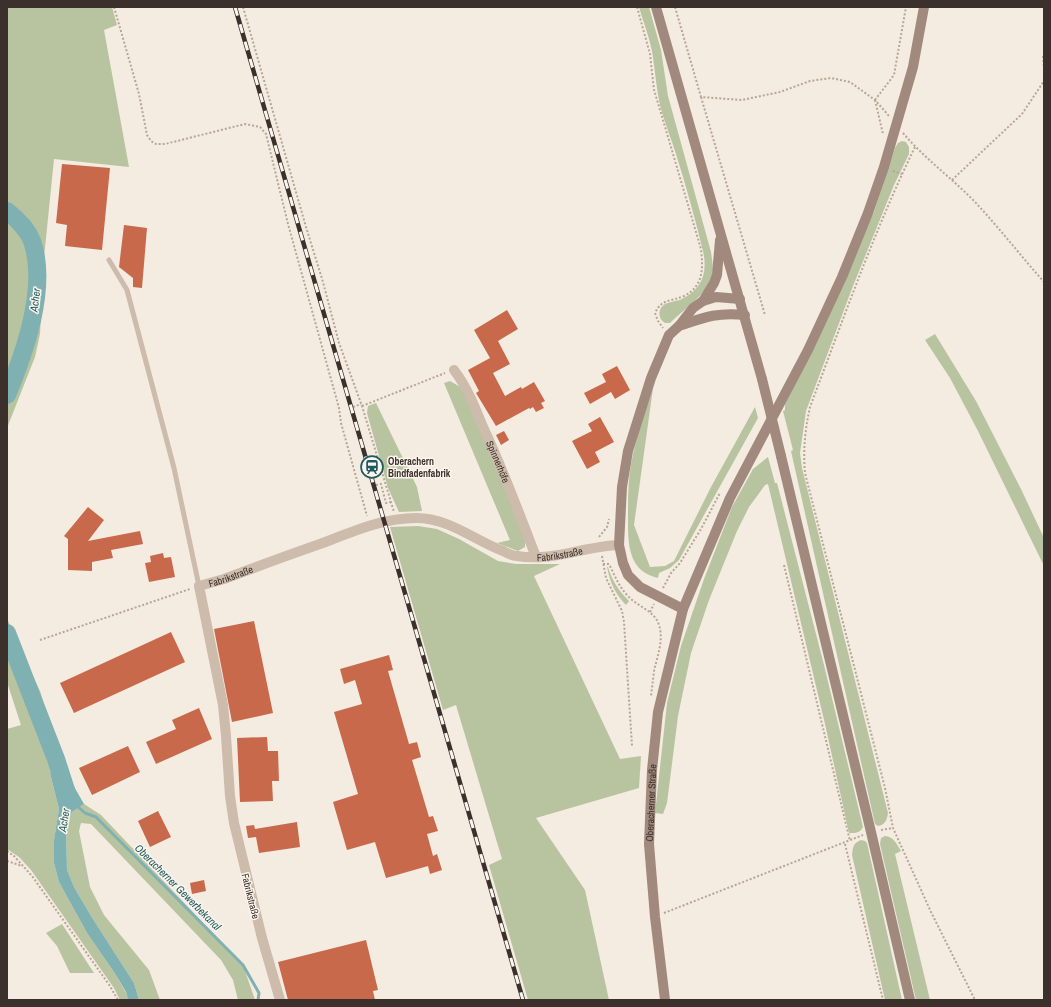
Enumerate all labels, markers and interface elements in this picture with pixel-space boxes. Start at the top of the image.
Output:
water label: Acher [26,286,44,314]
street label: Spinnerhöfe [483,439,513,485]
station icon: Oberachern Bindfadenfabrik [359,454,385,480]
place label: Oberachern Bindfadenfabrik [388,455,451,480]
street label: Fabrikstraße [537,544,584,564]
street label: Fabrikstraße [207,563,255,590]
street label: Oberacherner Straße [643,763,660,842]
water label: Acher [55,806,73,834]
water label: Oberacherner Gewerbekanal [132,841,225,934]
street label: Fabrikstraße [239,872,263,920]

